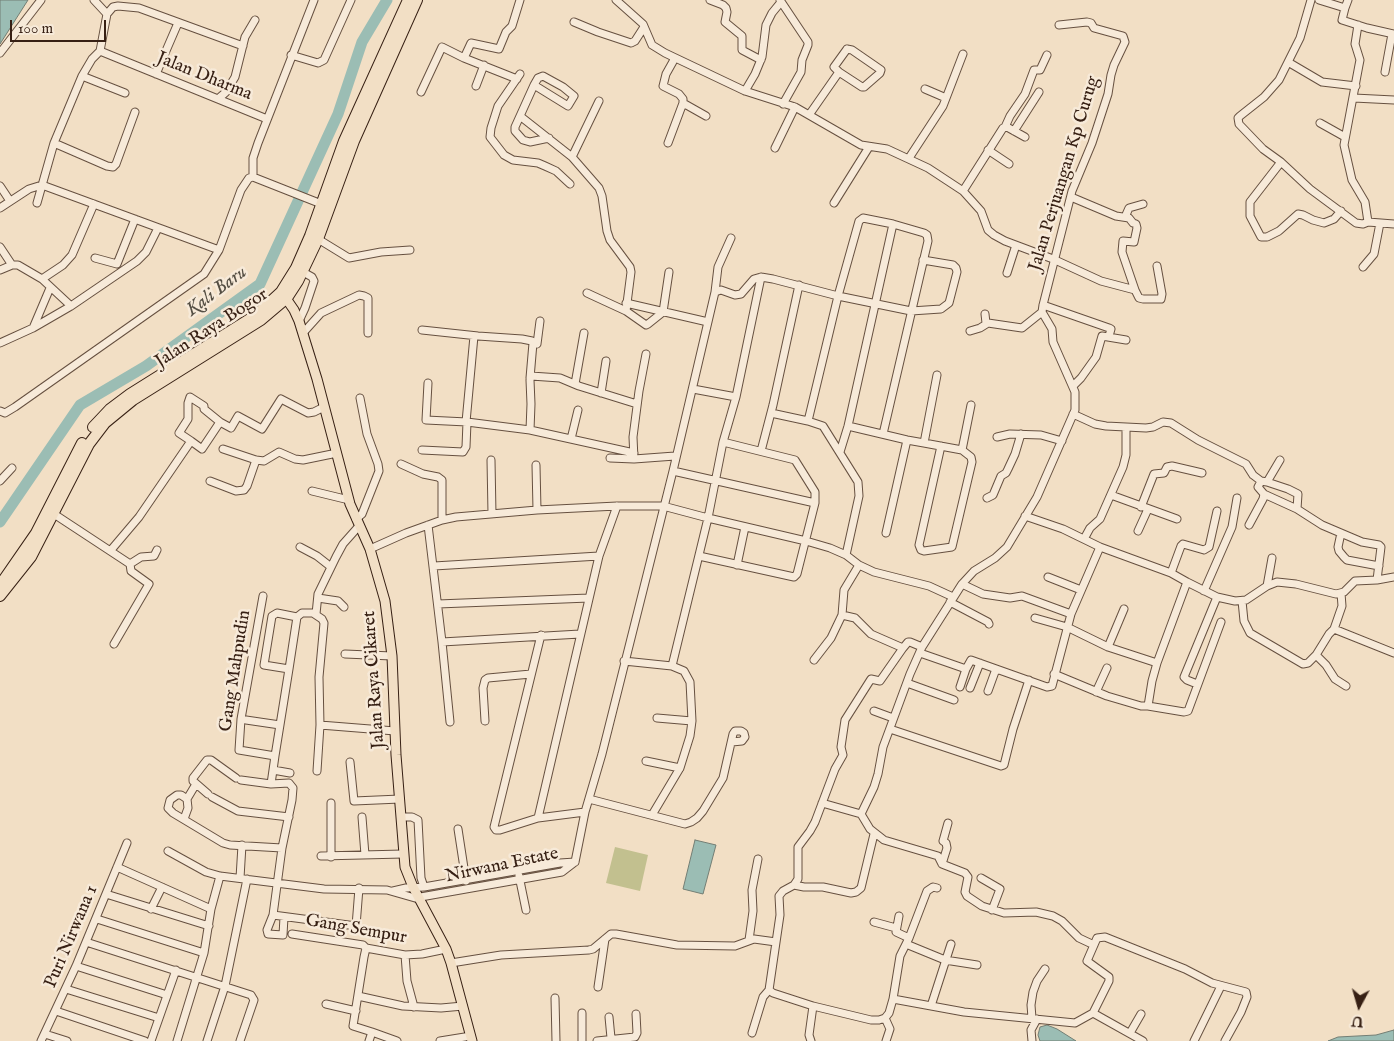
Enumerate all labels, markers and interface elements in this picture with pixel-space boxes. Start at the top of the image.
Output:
scale bar [12,10,109,42]
text: 100 m [18,19,53,38]
street label: Jalan Dharma [153,48,255,106]
street label: Jalan Perjuangan Kp Curug [1025,74,1105,274]
water label: Kali Baru [182,262,252,322]
street label: Jalan Raya Bogor [152,285,272,373]
street label: Gang Mahpudin [216,609,256,733]
street label: Jalan Raya Cikaret [359,610,391,750]
street label: Nirwana Estate [444,843,560,889]
street label: Puri Nirwana 1 [41,882,103,992]
street label: Gang Sempur [304,910,408,950]
north arrow [1334,981,1384,1031]
text: U [1351,1011,1364,1030]

